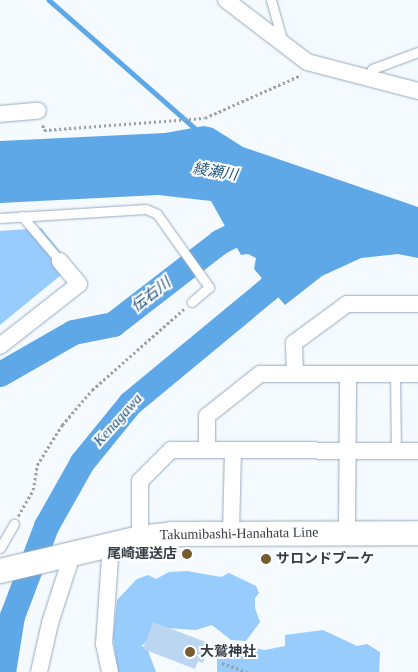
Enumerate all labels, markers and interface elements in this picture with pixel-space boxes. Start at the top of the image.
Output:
water label: 綾瀬川 [191,160,239,184]
water label: 伝右川 [128,274,174,316]
water label: Kenagawa [90,390,146,450]
street label: Takumibashi-Hanahata Line [159,524,319,544]
place label: 尾崎運送店 [107,546,177,562]
marker: 尾崎運送店 [181,548,193,560]
place label: サロンドブーケ [276,551,374,567]
marker: サロンドブーケ [260,553,272,565]
place label: 大鷲神社 [200,644,256,660]
marker: 大鷲神社 [184,646,196,658]

